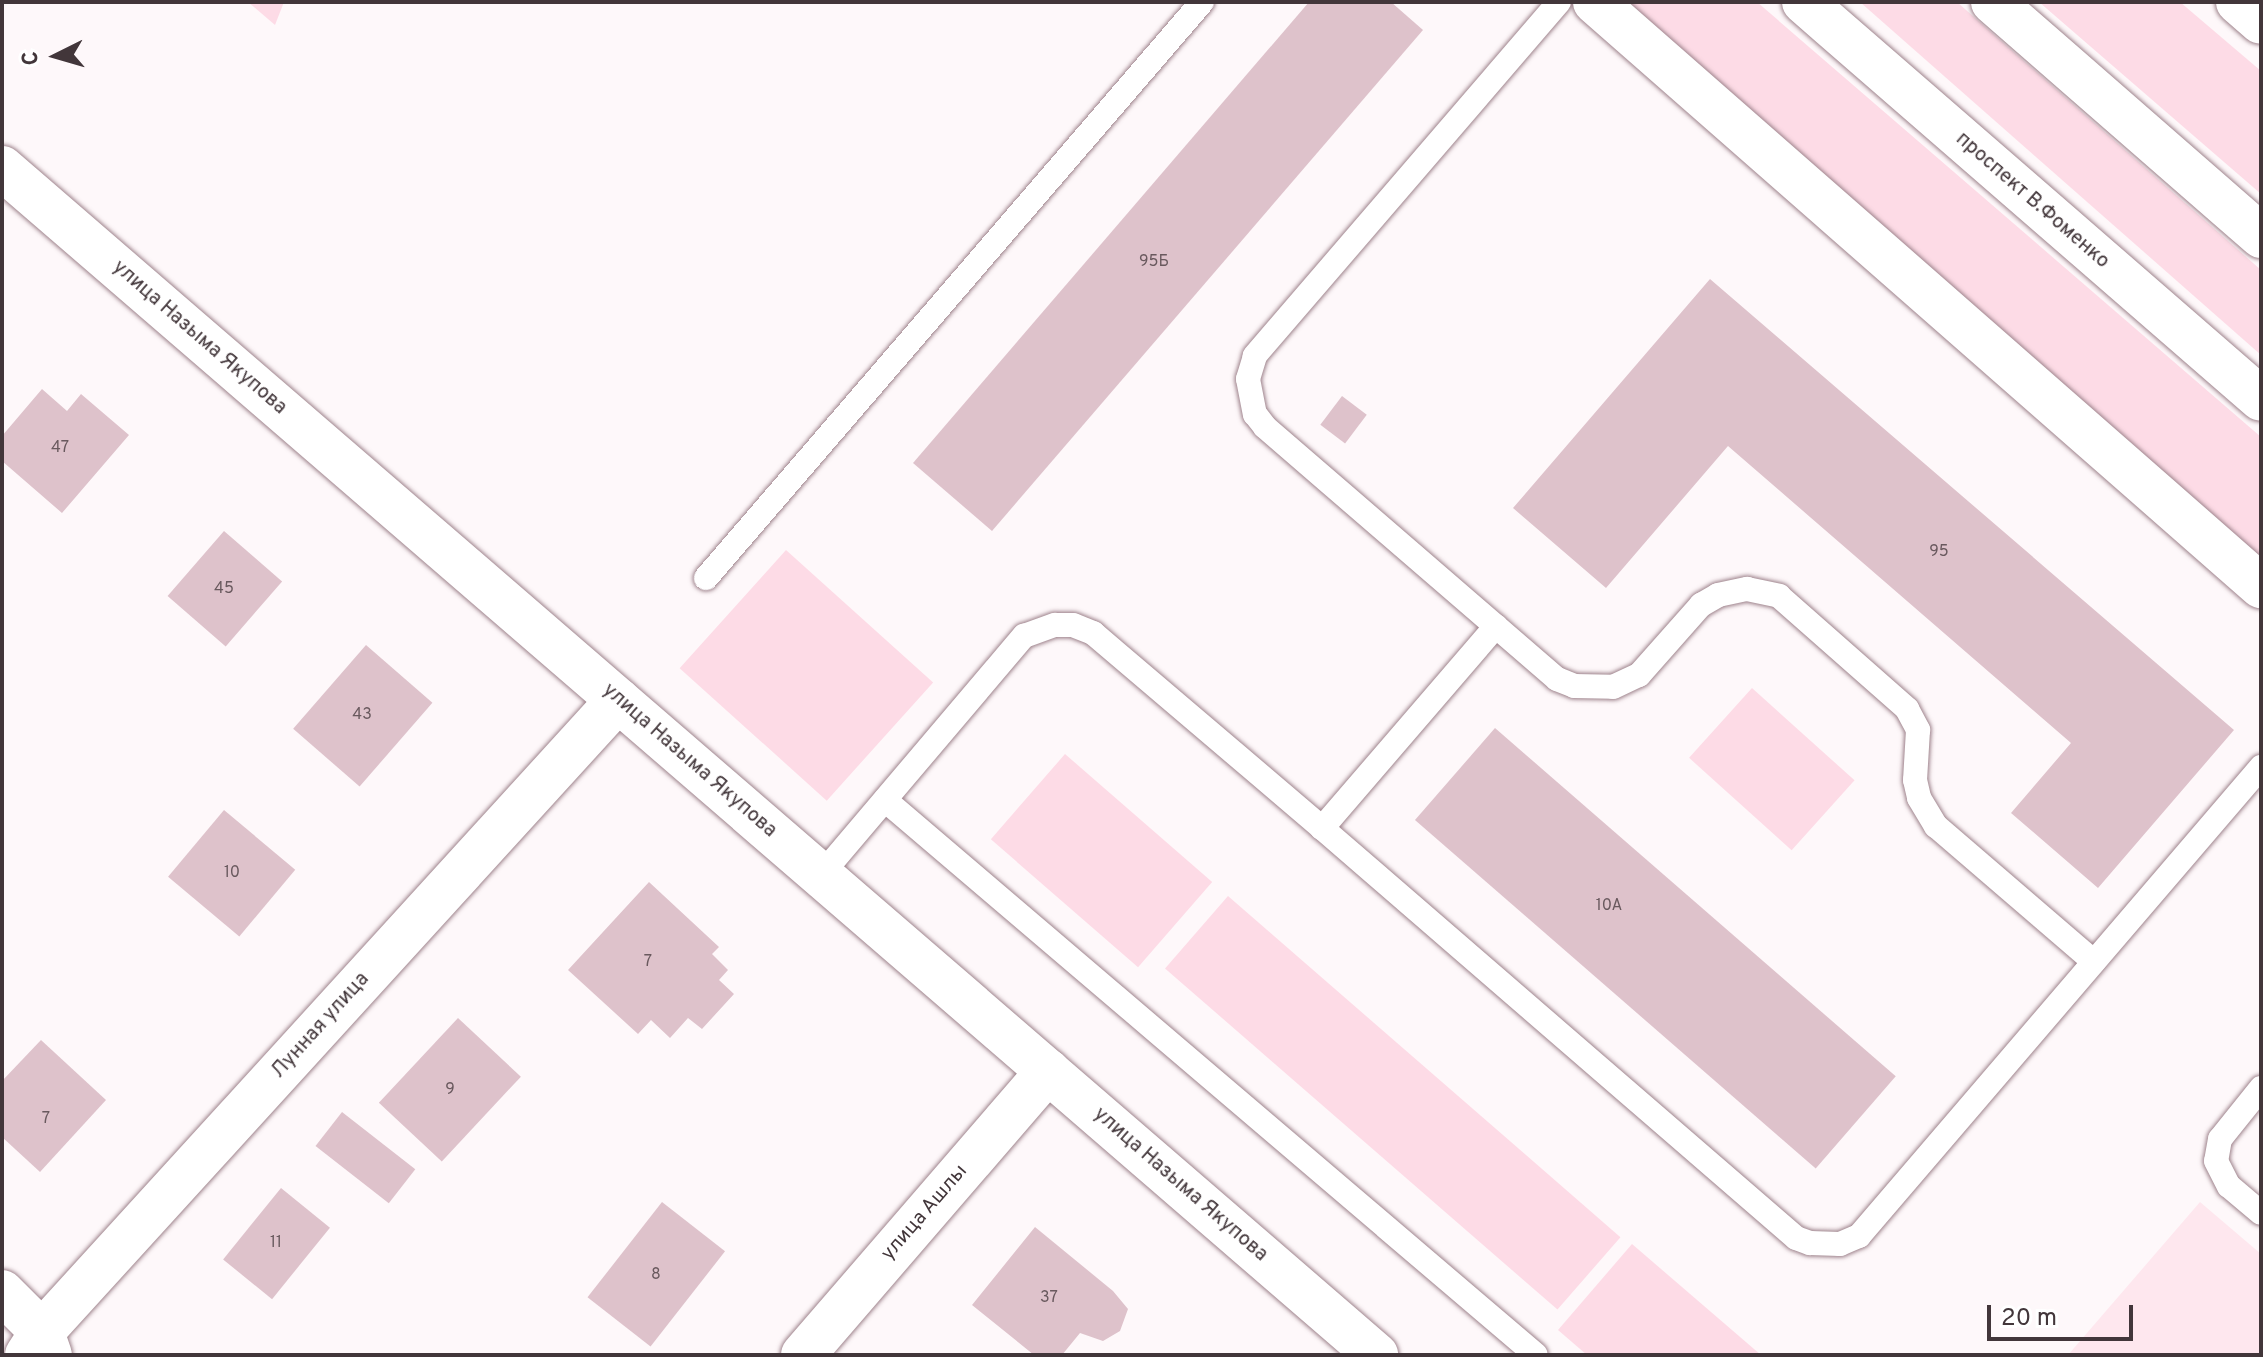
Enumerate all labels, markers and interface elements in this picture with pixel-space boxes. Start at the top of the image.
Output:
north arrow [16,16,96,96]
text: С [18,50,46,66]
street label: проспект В.Фоменко [1950,128,2114,274]
house number: 95Б [1139,252,1169,272]
street label: улица Назыма Якупова [107,256,291,420]
house number: 47 [51,438,69,458]
house number: 95 [1929,542,1949,562]
house number: 45 [214,579,234,599]
street label: улица Назыма Якупова [597,679,781,843]
house number: 43 [352,705,372,725]
house number: 10 [224,863,240,883]
house number: 10А [1596,896,1622,916]
house number: 7 [644,952,652,972]
street label: Лунная улица [267,968,375,1084]
house number: 9 [445,1080,455,1100]
street label: улица Назыма Якупова [1088,1103,1272,1267]
house number: 7 [42,1109,50,1129]
street label: улица Ашлы [877,1160,973,1266]
house number: 11 [270,1233,282,1253]
house number: 8 [651,1265,661,1285]
house number: 37 [1040,1288,1058,1308]
scale bar [1991,1289,2137,1339]
text: 20 m [2001,1304,2057,1334]

